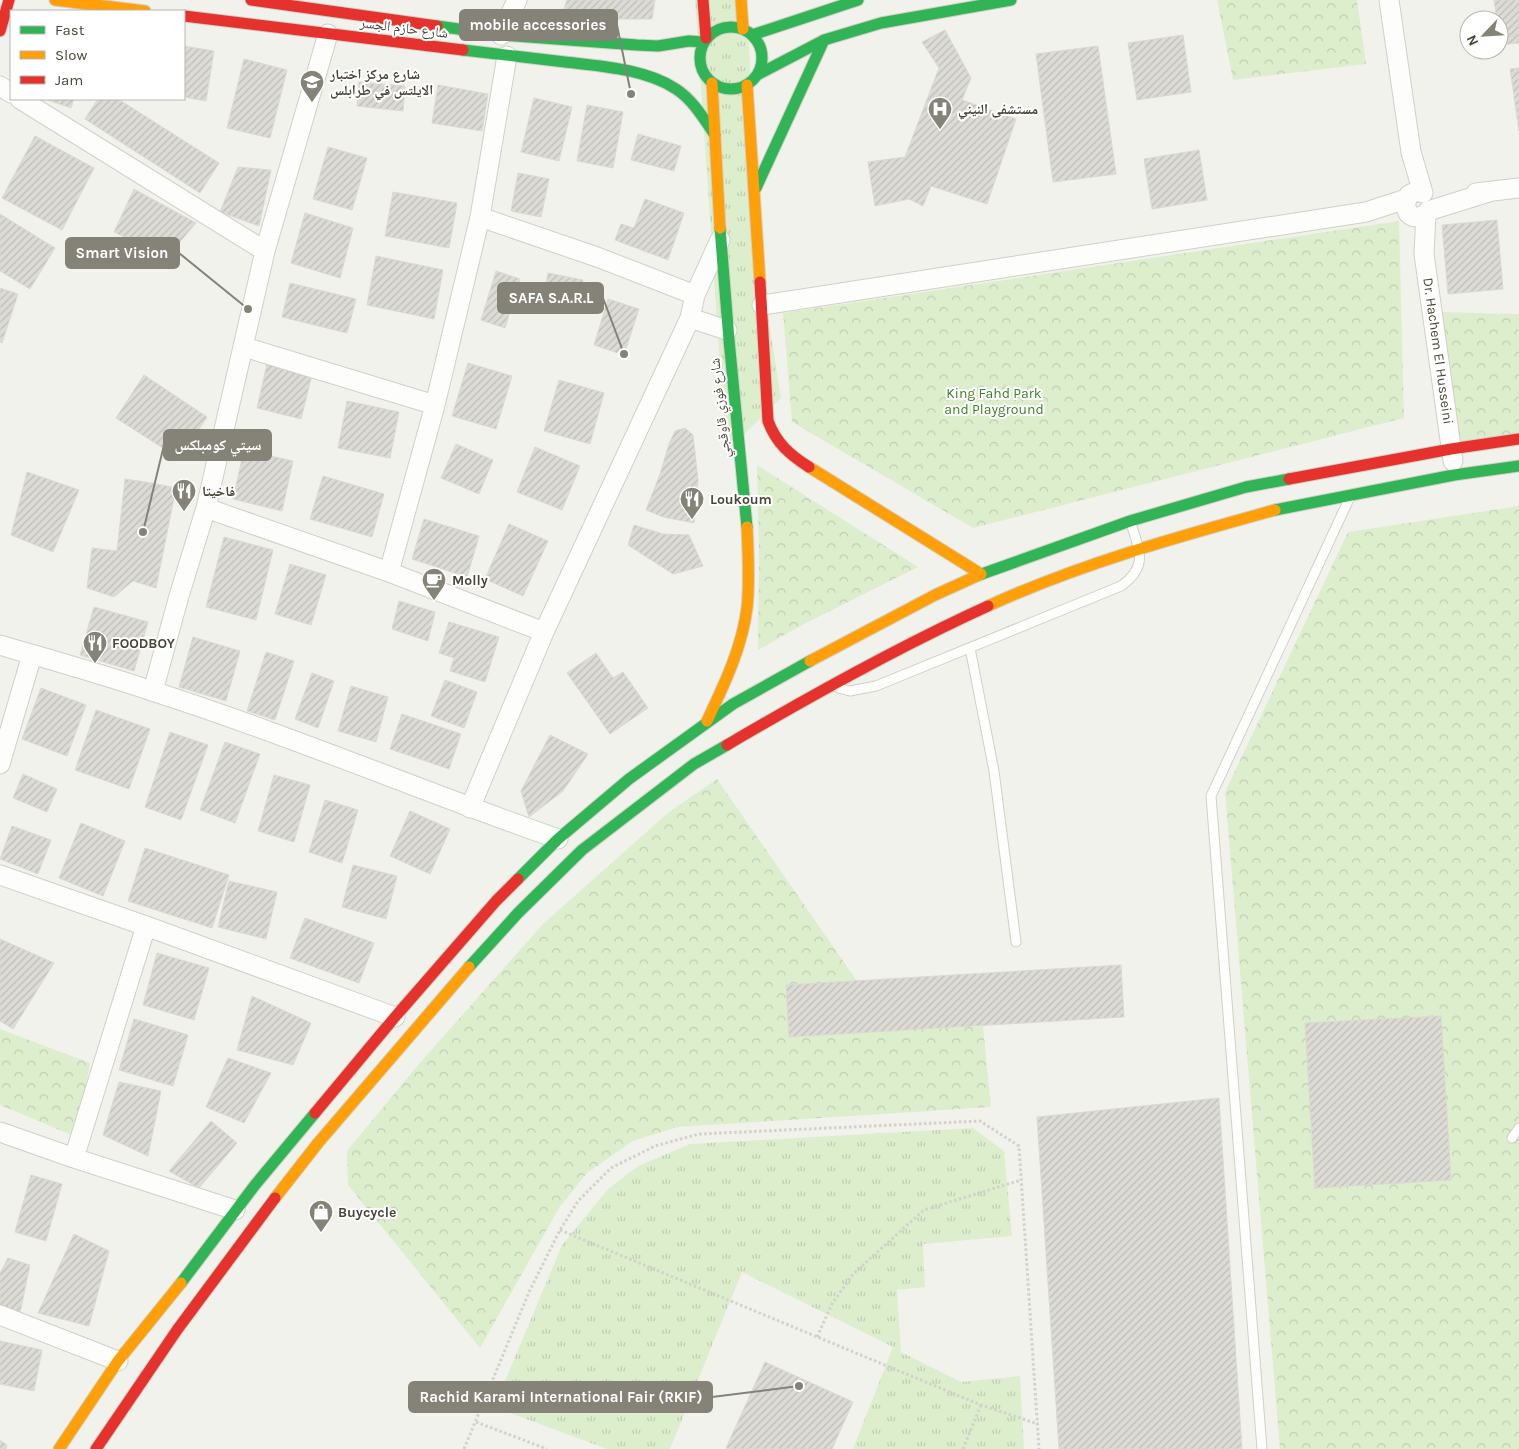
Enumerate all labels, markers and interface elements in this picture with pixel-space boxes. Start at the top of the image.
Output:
legend [10,10,185,100]
callout: mobile accessories [460,10,617,40]
north arrow [1459,10,1509,60]
street label: شارع حازم الجسر [358,14,449,43]
text: mobile accessories [470,16,606,34]
text: Fast [55,21,85,39]
text: N [1463,32,1482,48]
text: Slow [55,46,87,64]
place label: شارع مركز اختبار الايلتس في طرابلس [329,66,433,101]
school or university icon: شارع مركز اختبار الايلتس في طرابلس [299,69,325,103]
text: Jam [55,71,83,89]
hospital icon: مستشفى النيني [927,96,953,130]
place label: مستشفى النيني [958,101,1038,120]
callout: Smart Vision [66,238,179,268]
text: Smart Vision [76,244,168,262]
street label: Dr. Hachem El Husseini [1419,276,1457,426]
callout: SAFA S.A.R.L [498,283,603,313]
text: SAFA S.A.R.L [508,289,594,307]
street label: شارع فوزي قاوقجي [706,357,736,459]
park label: King Fahd Park and Playground [944,385,1044,418]
callout: سيتي كومبلكس [164,430,271,460]
text: سيتي كومبلكس [174,436,262,457]
restaurant icon: فاخيتا [171,478,197,512]
place label: فاخيتا [202,483,235,500]
restaurant icon: Loukoum [679,486,705,520]
place label: Loukoum [710,491,772,508]
cafe icon: Molly [421,567,447,601]
place label: Molly [452,572,488,589]
restaurant icon: FOODBOY [82,630,108,664]
place label: FOODBOY [112,635,176,652]
shop icon: Buycycle [308,1199,334,1233]
place label: Buycycle [338,1204,396,1221]
callout: Rachid Karami International Fair (RKIF) [409,1382,712,1412]
text: Rachid Karami International Fair (RKIF) [420,1388,702,1406]

